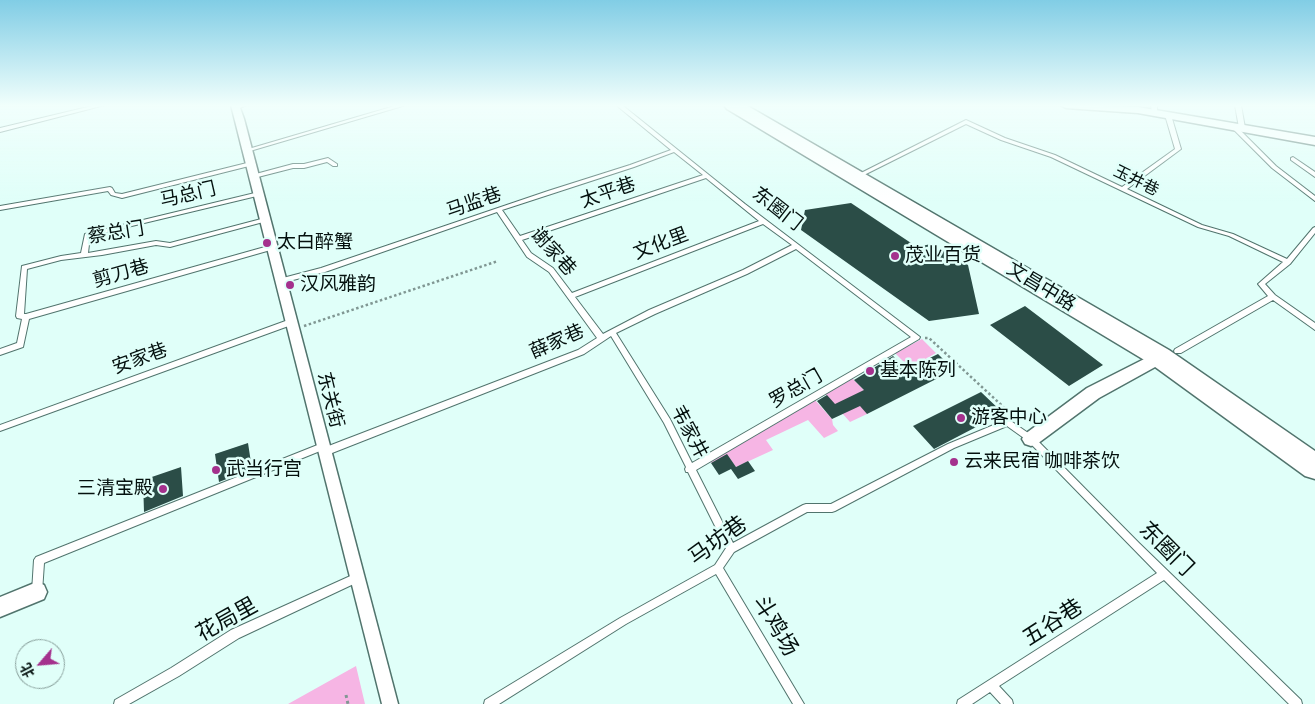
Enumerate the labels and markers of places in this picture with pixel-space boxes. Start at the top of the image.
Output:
place label: 太白醉蟹 [277,232,353,254]
marker: 太白醉蟹 [261,237,273,249]
place label: 茂业百货 [905,245,981,267]
marker: 茂业百货 [889,250,901,262]
place label: 汉风雅韵 [300,274,376,296]
marker: 汉风雅韵 [284,279,296,291]
place label: 基本陈列 [880,360,956,382]
marker: 基本陈列 [864,365,876,377]
place label: 游客中心 [971,407,1047,429]
marker: 游客中心 [955,412,967,424]
place label: 云来民宿 咖啡茶饮 [964,451,1120,473]
marker: 云来民宿 咖啡茶饮 [948,456,960,468]
place label: 武当行宫 [226,459,302,481]
marker: 武当行宫 [210,464,222,476]
place label: 三清宝殿 [77,478,153,500]
marker: 三清宝殿 [157,483,169,495]

